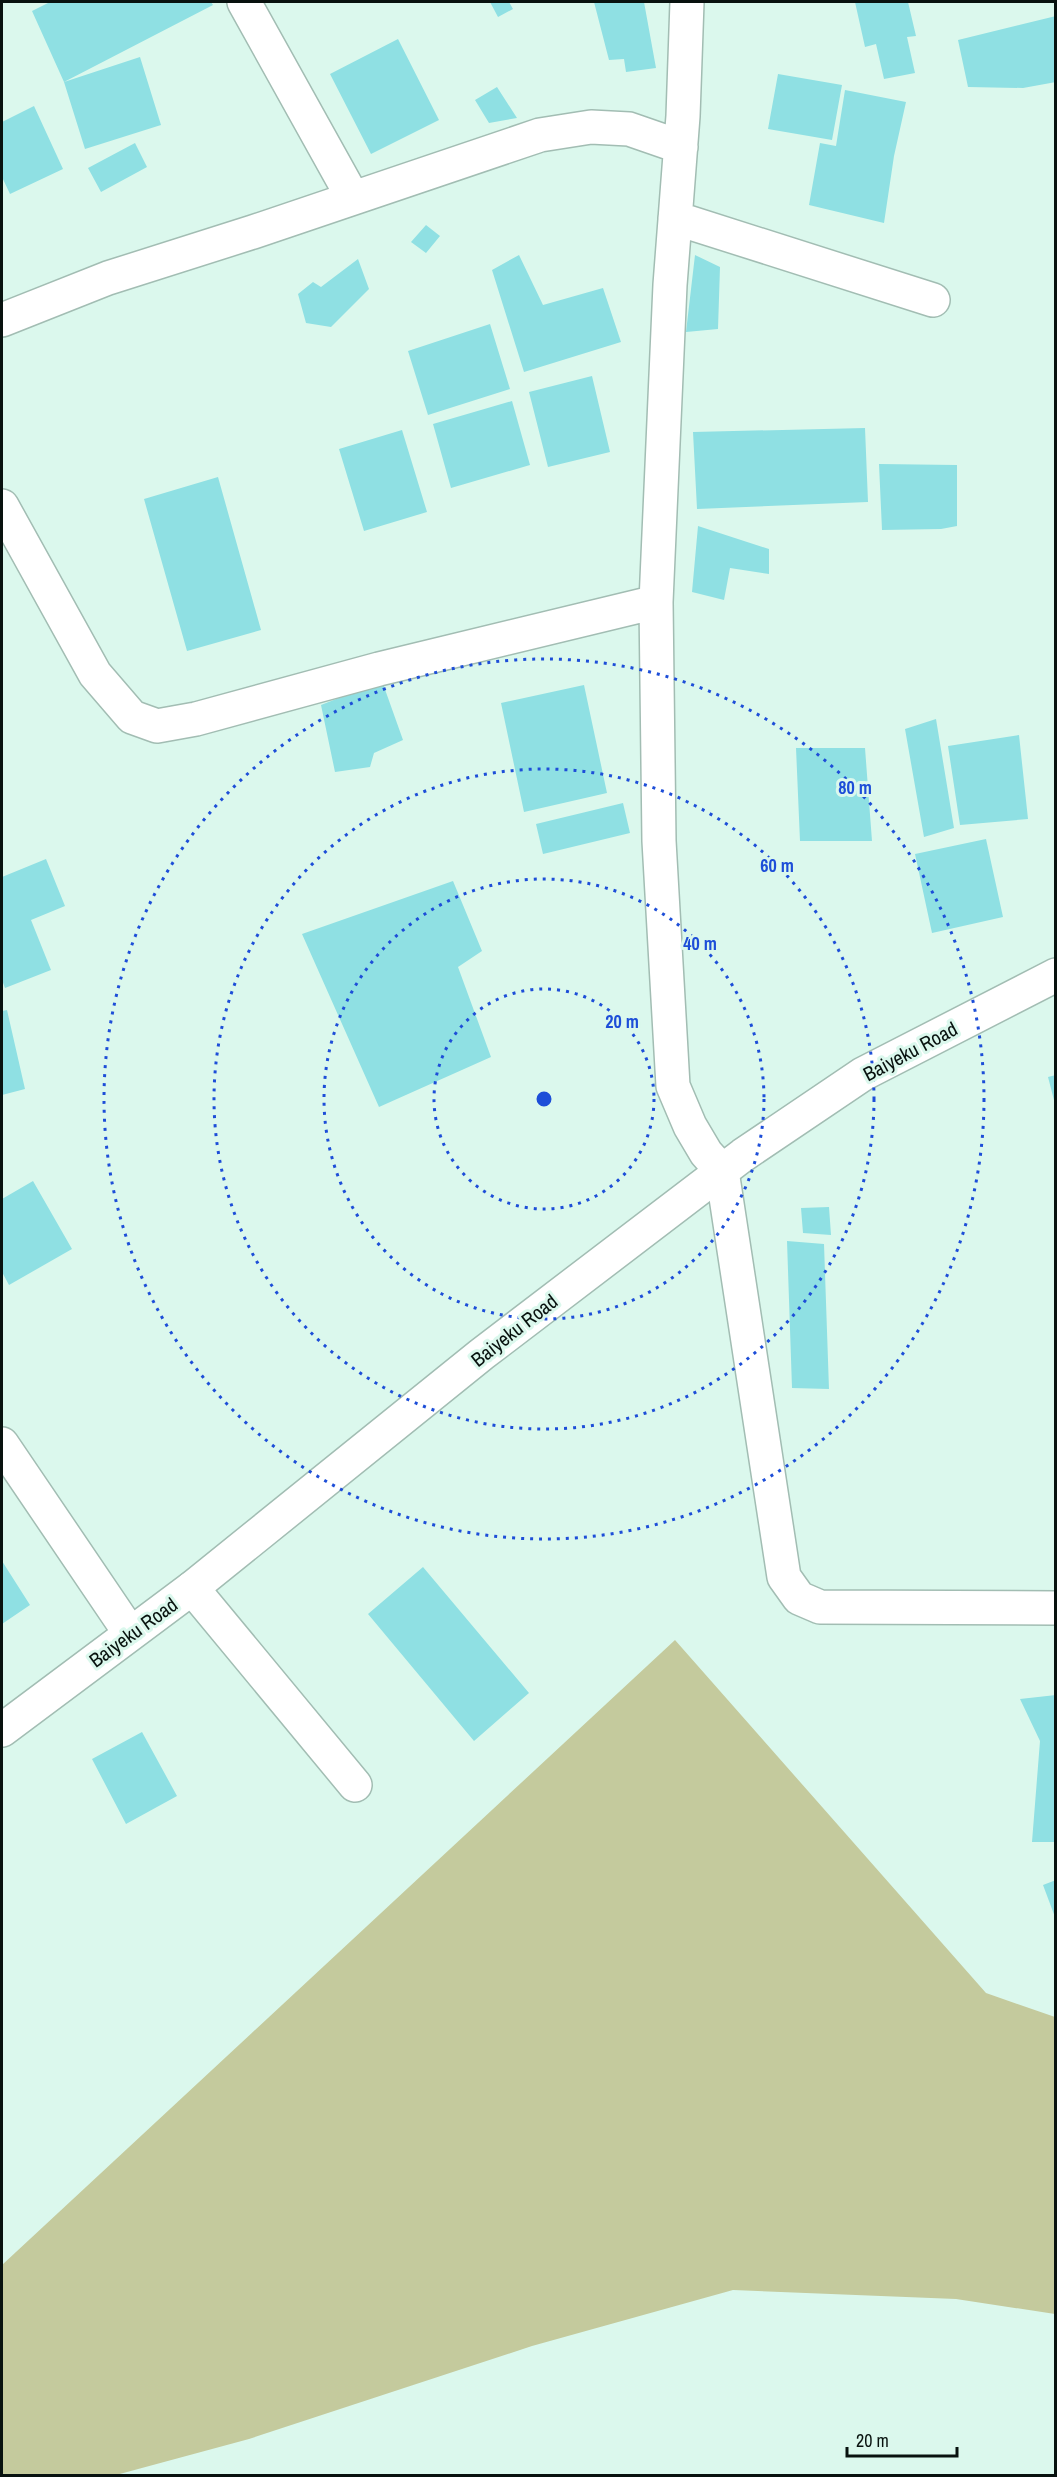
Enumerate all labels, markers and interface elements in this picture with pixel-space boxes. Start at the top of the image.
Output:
text: 80 m [838,775,872,800]
text: 60 m [760,853,794,878]
text: 40 m [683,931,717,956]
text: 20 m [605,1009,639,1034]
street label: Baiyeku Road [858,1015,962,1087]
centre of rings [534,1089,554,1109]
street label: Baiyeku Road [465,1288,563,1372]
street label: Baiyeku Road [83,1591,183,1673]
scale bar [847,2420,956,2458]
text: 20 m [856,2428,889,2453]

